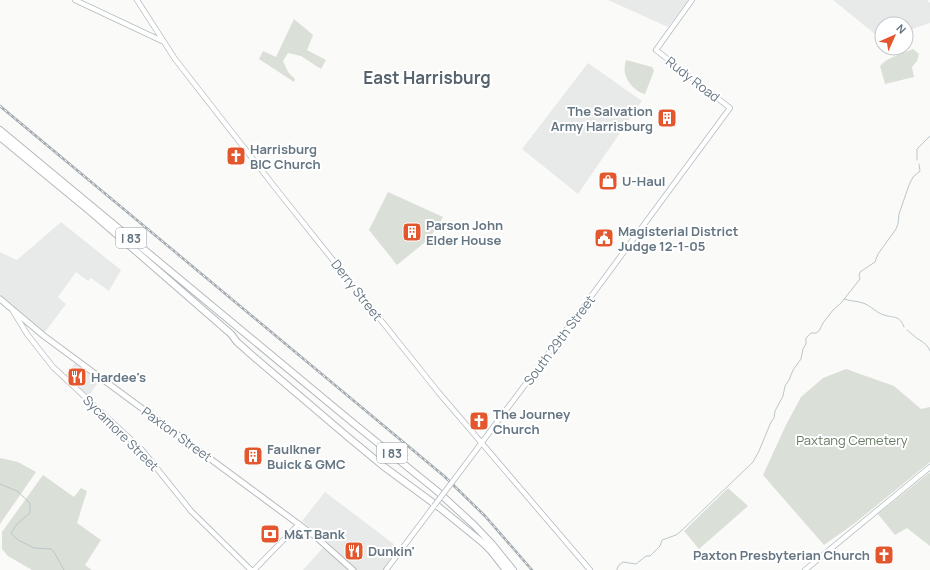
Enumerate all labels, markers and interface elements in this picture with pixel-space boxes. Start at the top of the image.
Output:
north arrow [874,16,914,56]
text: N [893,20,910,37]
street label: Rudy Road [662,52,724,106]
district label: East Harrisburg [363,66,491,89]
place label: The Salvation Army Harrisburg [551,102,653,135]
building icon: The Salvation Army Harrisburg [656,107,678,129]
place label: Harrisburg BIC Church [250,140,321,173]
church icon: Harrisburg BIC Church [225,145,247,167]
shop icon: U-Haul [597,170,619,192]
place label: U-Haul [622,172,665,190]
place label: Parson John Elder House [426,216,503,249]
building icon: Parson John Elder House [401,221,423,243]
place label: Magisterial District Judge 12-1-05 [618,222,739,255]
public building icon: Magisterial District Judge 12-1-05 [593,227,615,249]
road number: I 83 [116,228,146,248]
street label: Derry Street [327,256,387,324]
street label: South 29th Street [519,291,599,389]
restaurant icon: Hardee's [66,366,88,388]
place label: Hardee's [91,368,146,386]
street label: Sycamore Street [79,391,163,475]
street label: Paxton Street [138,402,216,466]
place label: The Journey Church [493,405,571,438]
church icon: The Journey Church [468,410,490,432]
park label: Paxtang Cemetery [796,431,908,449]
place label: Faulkner Buick & GMC [267,440,346,473]
road number: I 83 [377,443,407,463]
building icon: Faulkner Buick & GMC [242,445,264,467]
bank icon: M&T Bank [259,523,281,545]
place label: M&T Bank [284,525,346,543]
restaurant icon: Dunkin' [343,540,365,562]
place label: Dunkin' [368,542,415,560]
church icon: Paxton Presbyterian Church [873,544,895,566]
place label: Paxton Presbyterian Church [693,546,870,564]

